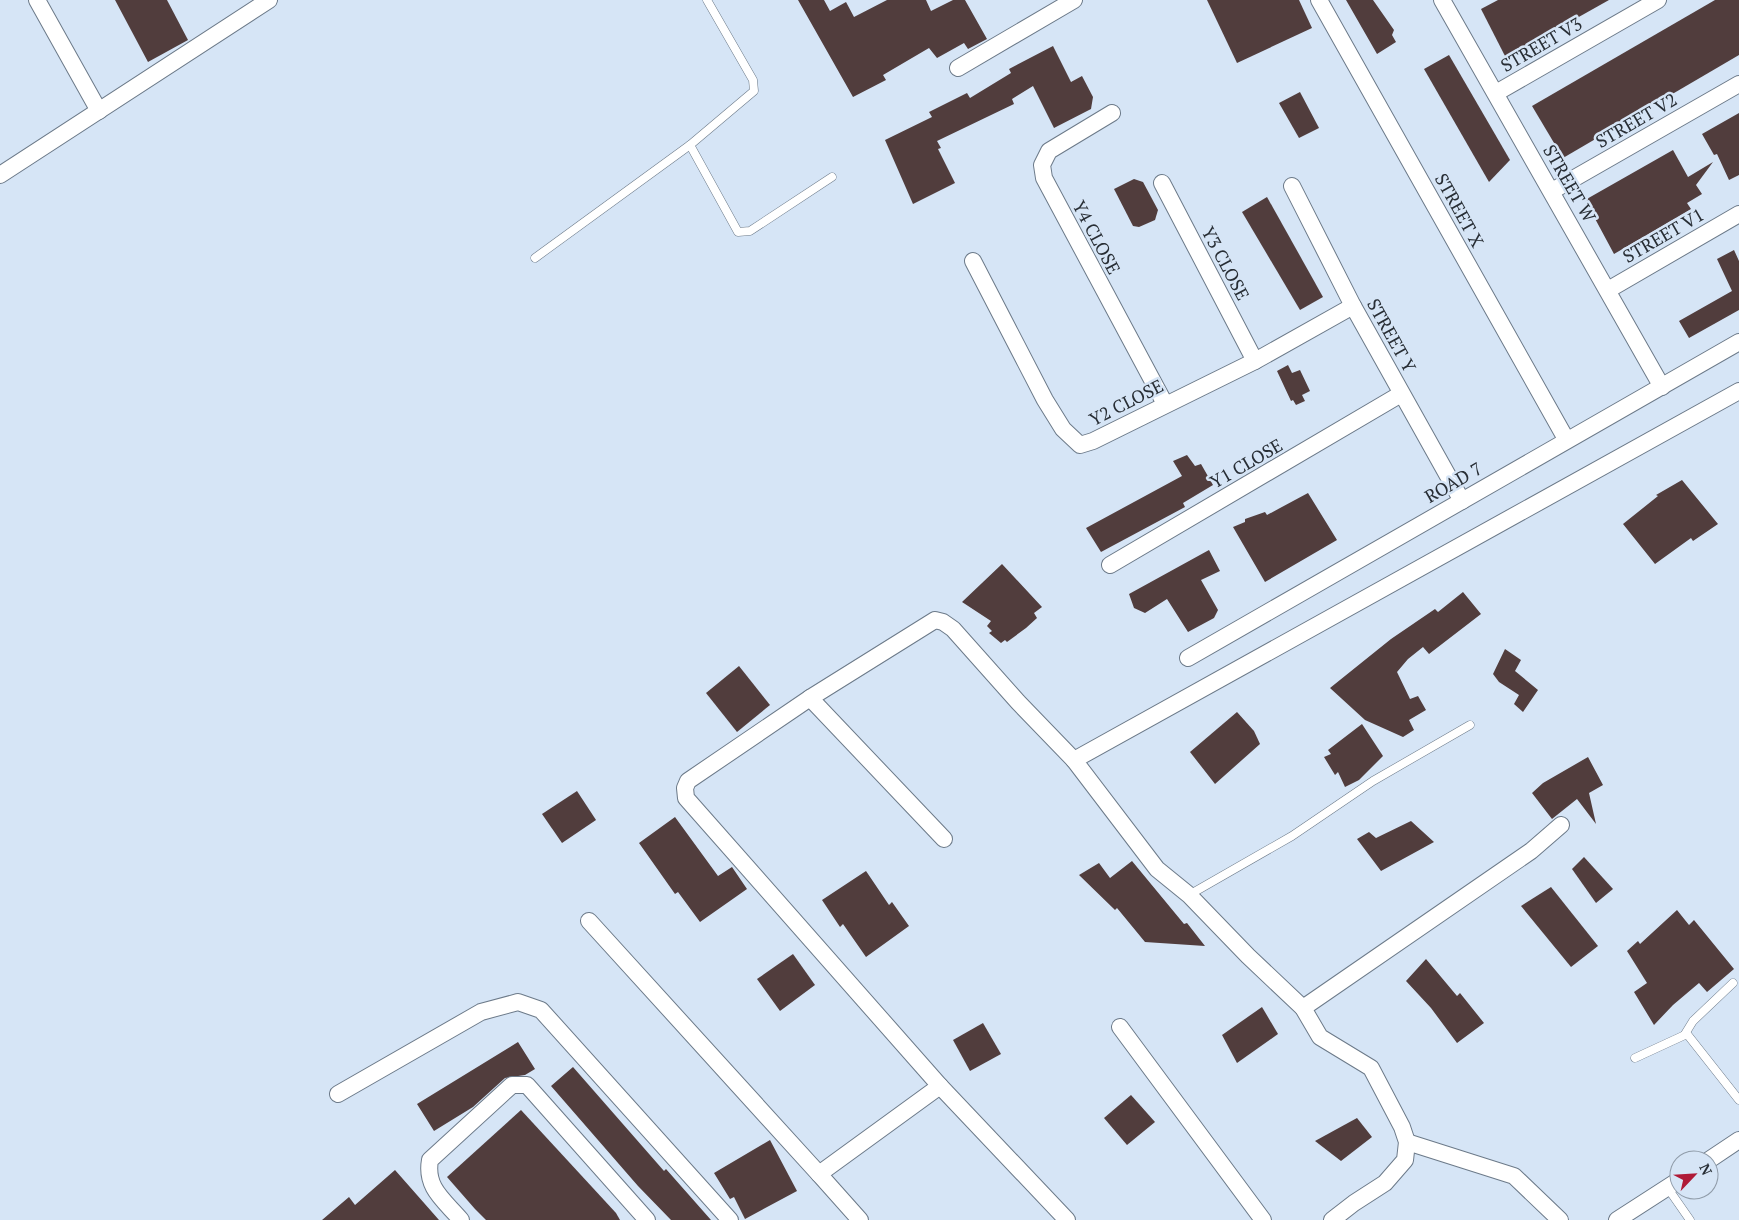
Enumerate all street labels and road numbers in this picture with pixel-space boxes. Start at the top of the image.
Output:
street label: STREET V3 [1496,11,1586,77]
street label: STREET V2 [1591,87,1681,153]
street label: STREET W [1538,140,1602,226]
street label: STREET X [1430,169,1490,251]
street label: Y4 CLOSE [1068,196,1126,278]
street label: STREET V1 [1618,202,1708,268]
street label: Y3 CLOSE [1197,222,1255,304]
street label: STREET Y [1362,294,1422,376]
street label: Y2 CLOSE [1085,373,1167,431]
street label: Y1 CLOSE [1205,433,1287,493]
street label: ROAD 7 [1420,456,1486,508]

